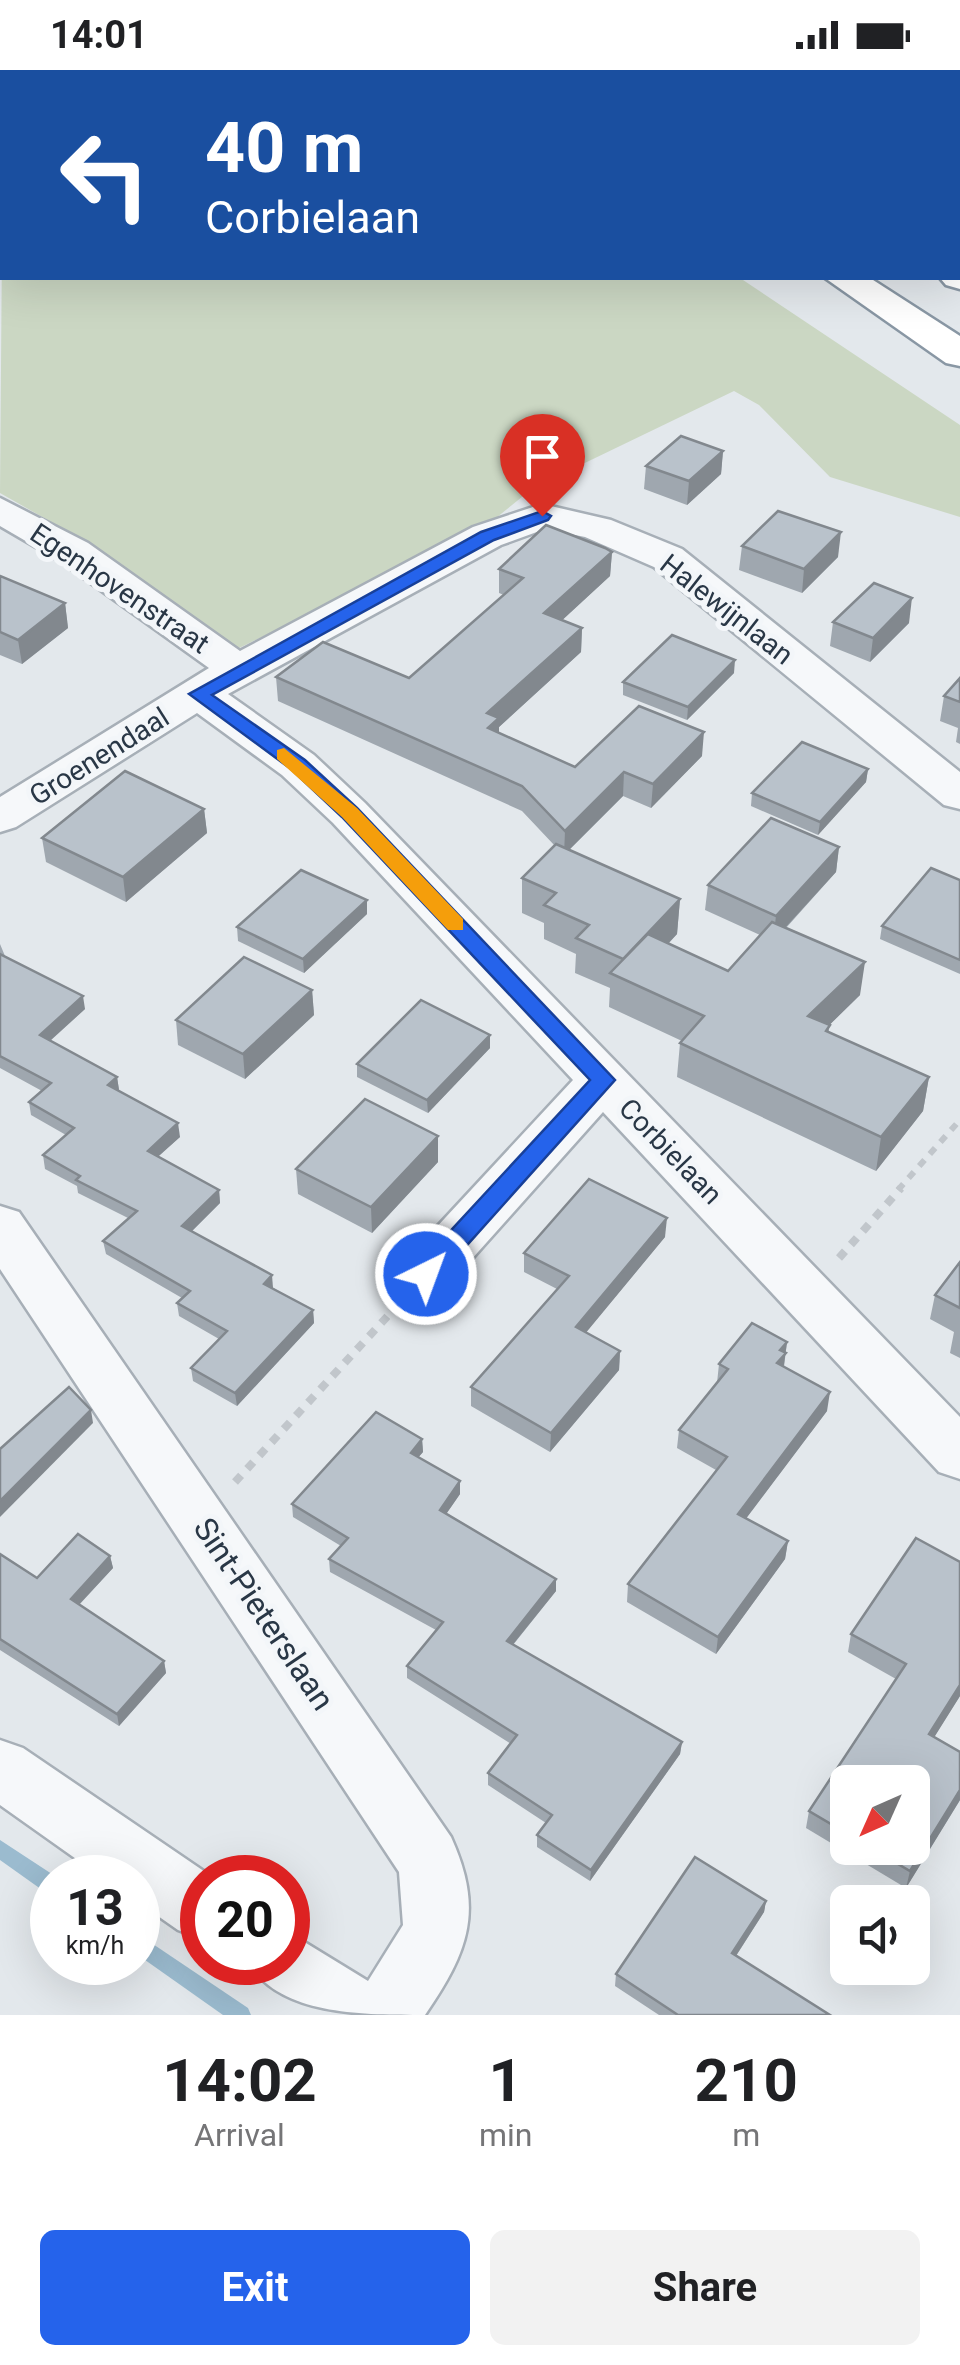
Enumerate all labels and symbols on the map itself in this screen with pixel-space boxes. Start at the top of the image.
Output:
pin [500,414,585,517]
street label: Egenhovenstraat [24,516,215,660]
street label: Halewijnlaan [654,547,800,672]
street label: Groenendaal [24,701,175,812]
street label: Corbielaan [612,1092,729,1211]
position arrow [374,1222,478,1326]
street label: Sint-Pieterslaan [186,1511,342,1717]
north arrow [830,1765,930,1865]
speed limit sign: 20 [180,1855,310,1985]

